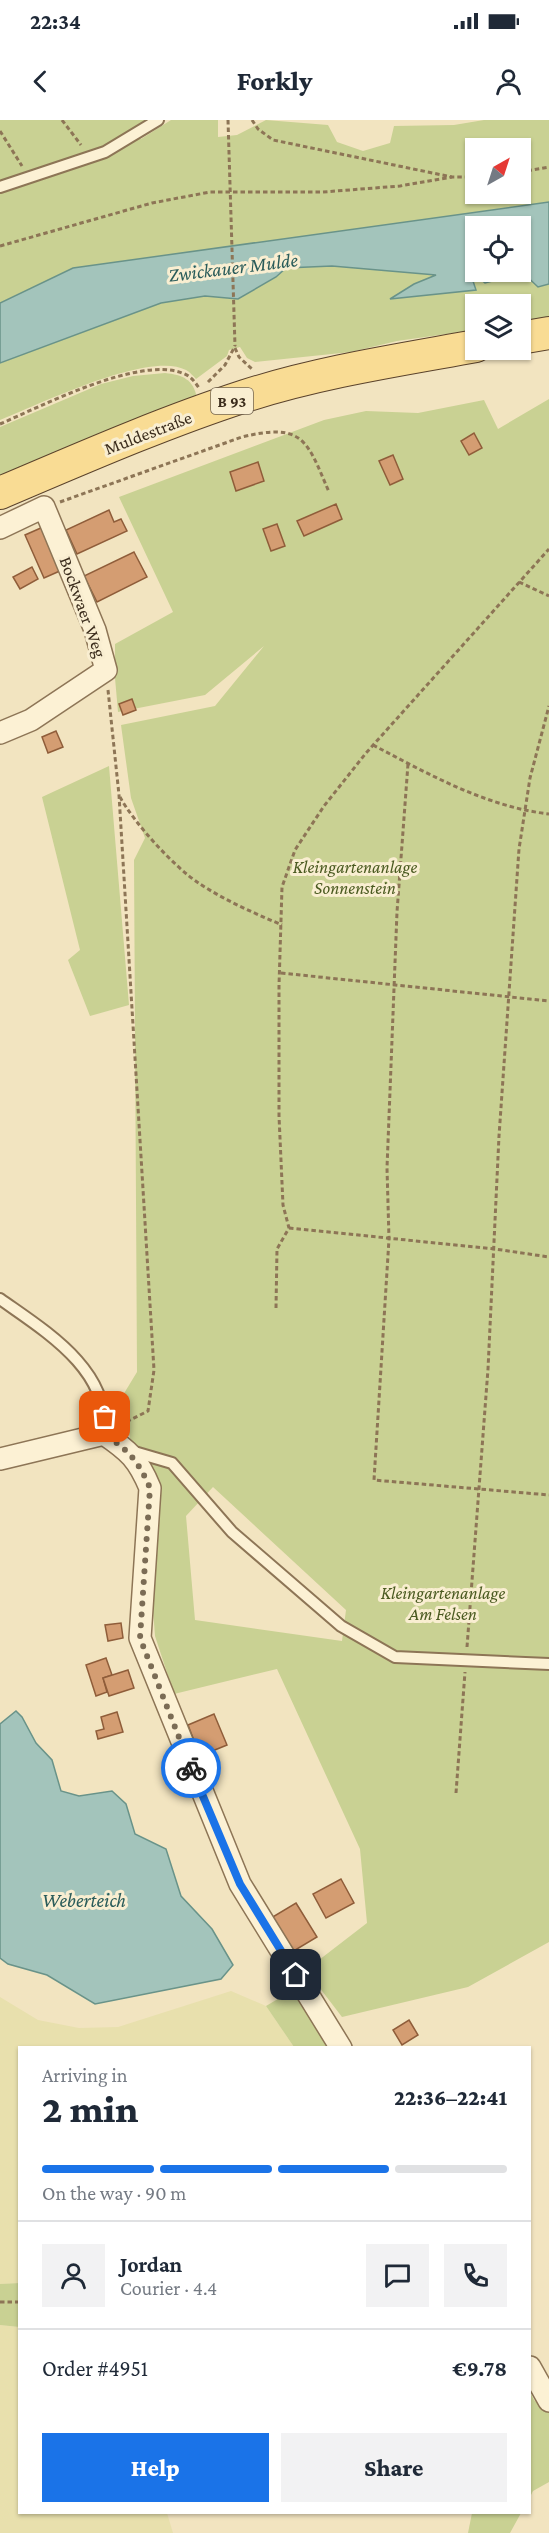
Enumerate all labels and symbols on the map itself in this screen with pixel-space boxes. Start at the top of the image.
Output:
north arrow [465,138,531,204]
water label: Zwickauer Mulde [167,248,299,286]
road number: B 93 [211,388,253,414]
street label: Muldestraße [102,407,195,459]
street label: Bockwaer Weg [55,554,111,660]
park label: Kleingartenanlage Sonnenstein [293,857,417,898]
pin [79,1391,130,1442]
park label: Kleingartenanlage Am Felsen [381,1583,505,1624]
courier [161,1738,221,1798]
water label: Weberteich [42,1889,126,1911]
pin [270,1949,321,2000]

